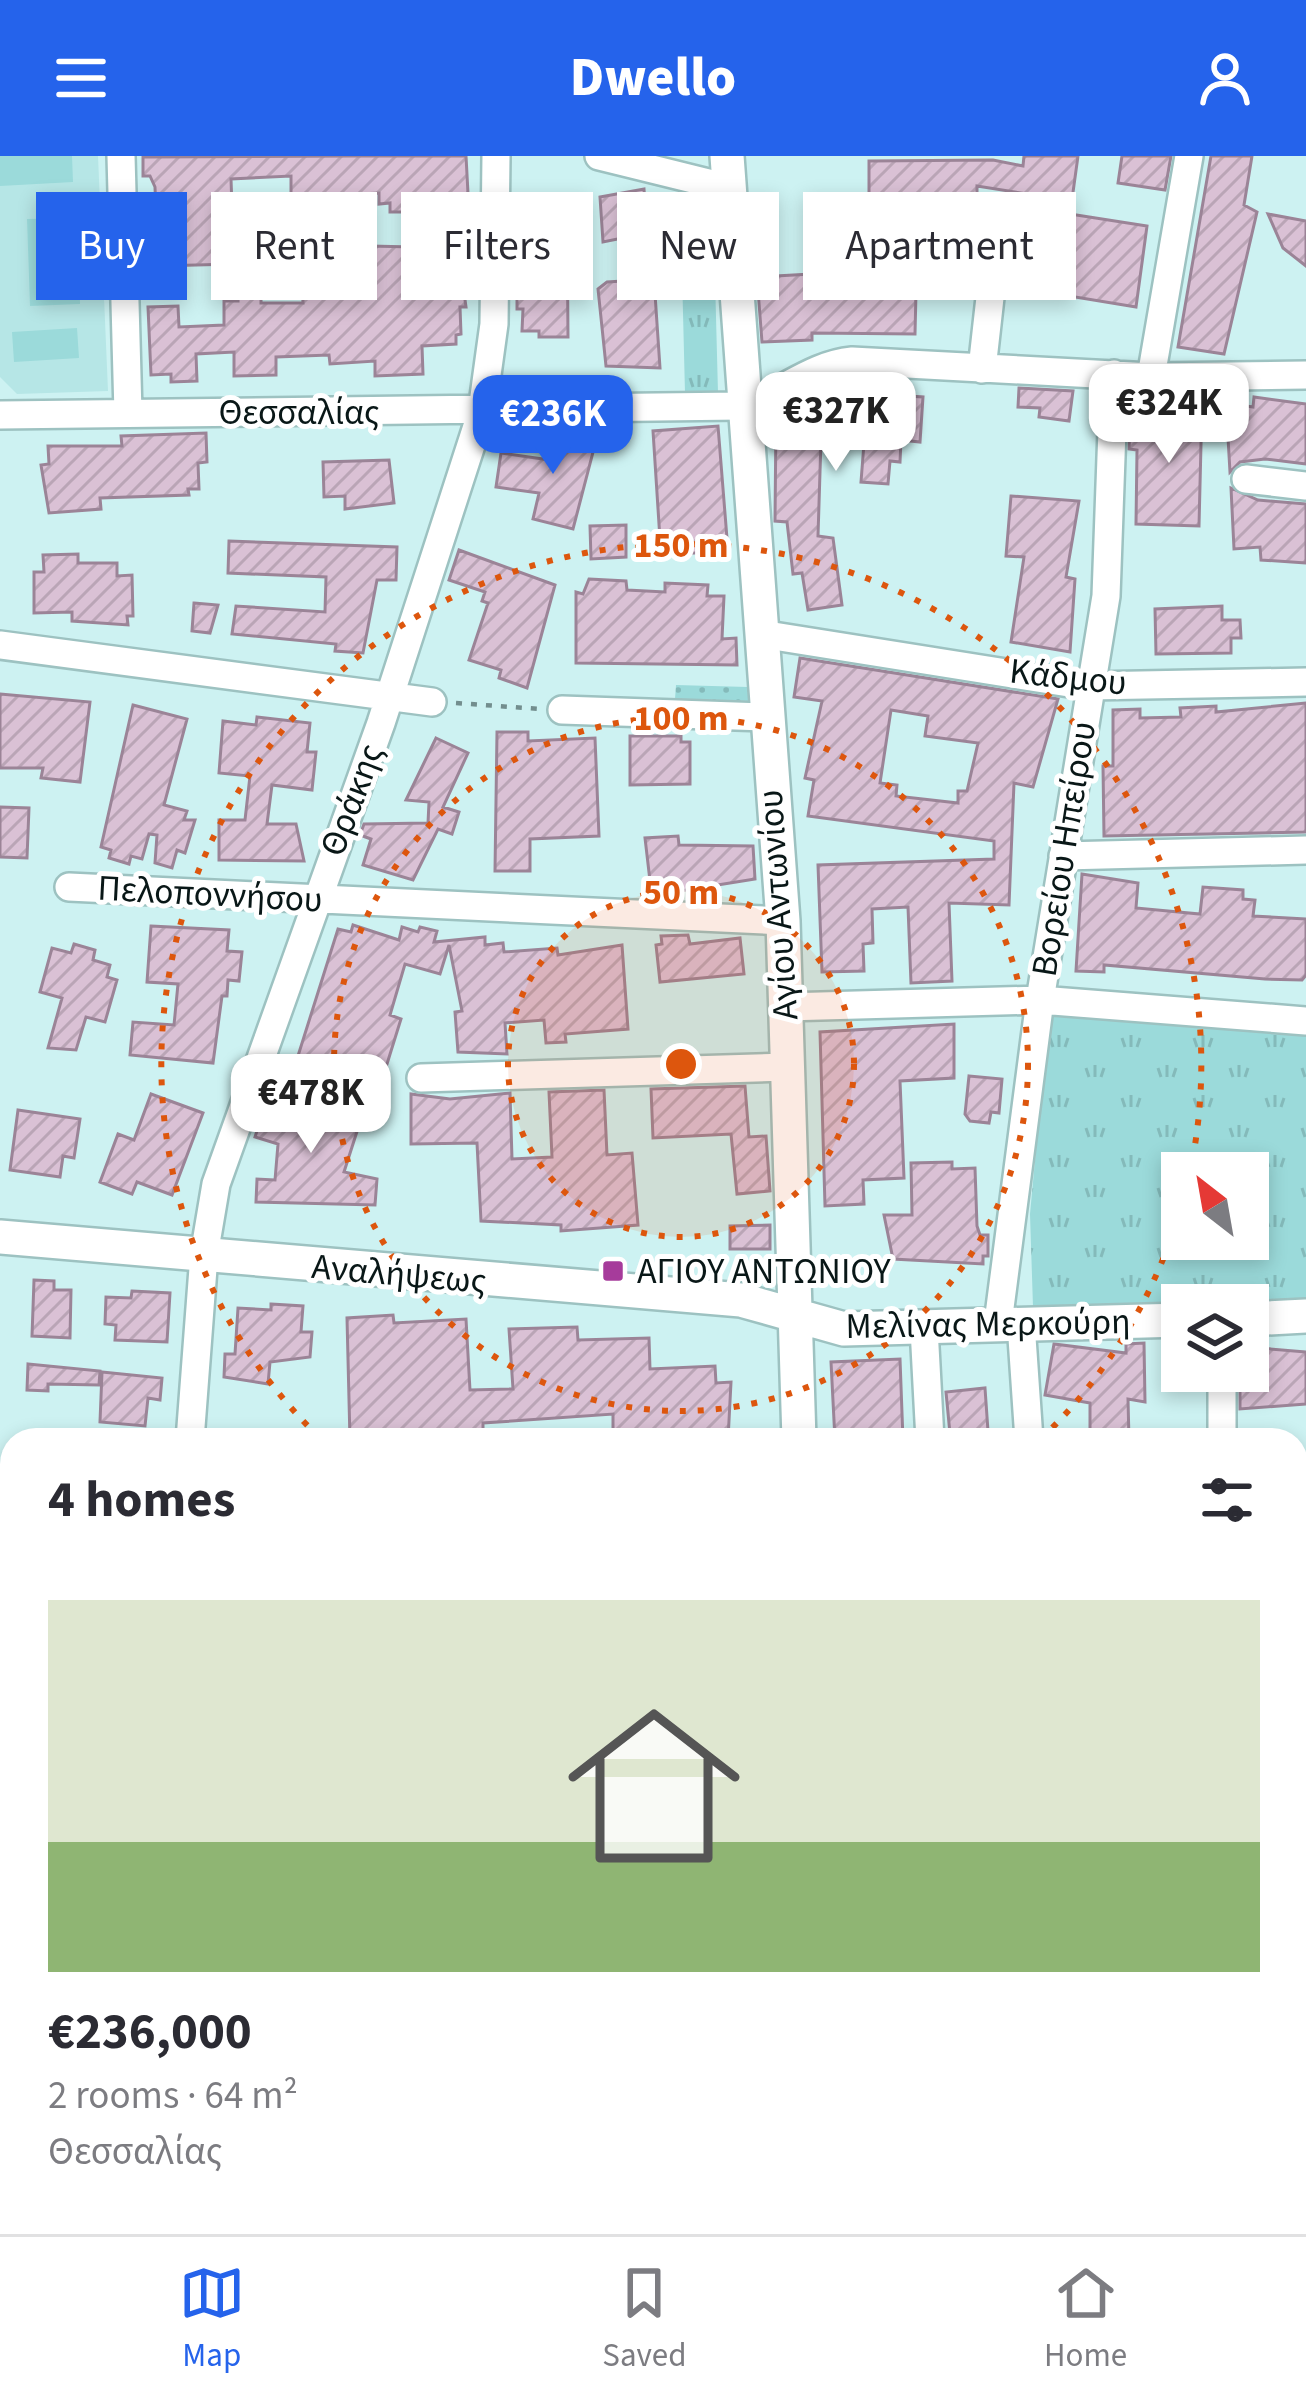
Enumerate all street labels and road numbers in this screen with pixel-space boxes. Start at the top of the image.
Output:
street label: Θεσσαλίας [218,387,380,438]
street label: Κάδμου [1007,646,1129,708]
street label: Βορείου Ηπείρου [1019,718,1109,980]
street label: Θράκης [307,736,397,864]
street label: Αγίου Αντωνίου [745,788,811,1022]
street label: Πελοποννήσου [96,863,324,925]
street label: Αναλήψεως [310,1241,488,1307]
street label: Μελίνας Μερκούρη [845,1296,1131,1352]

